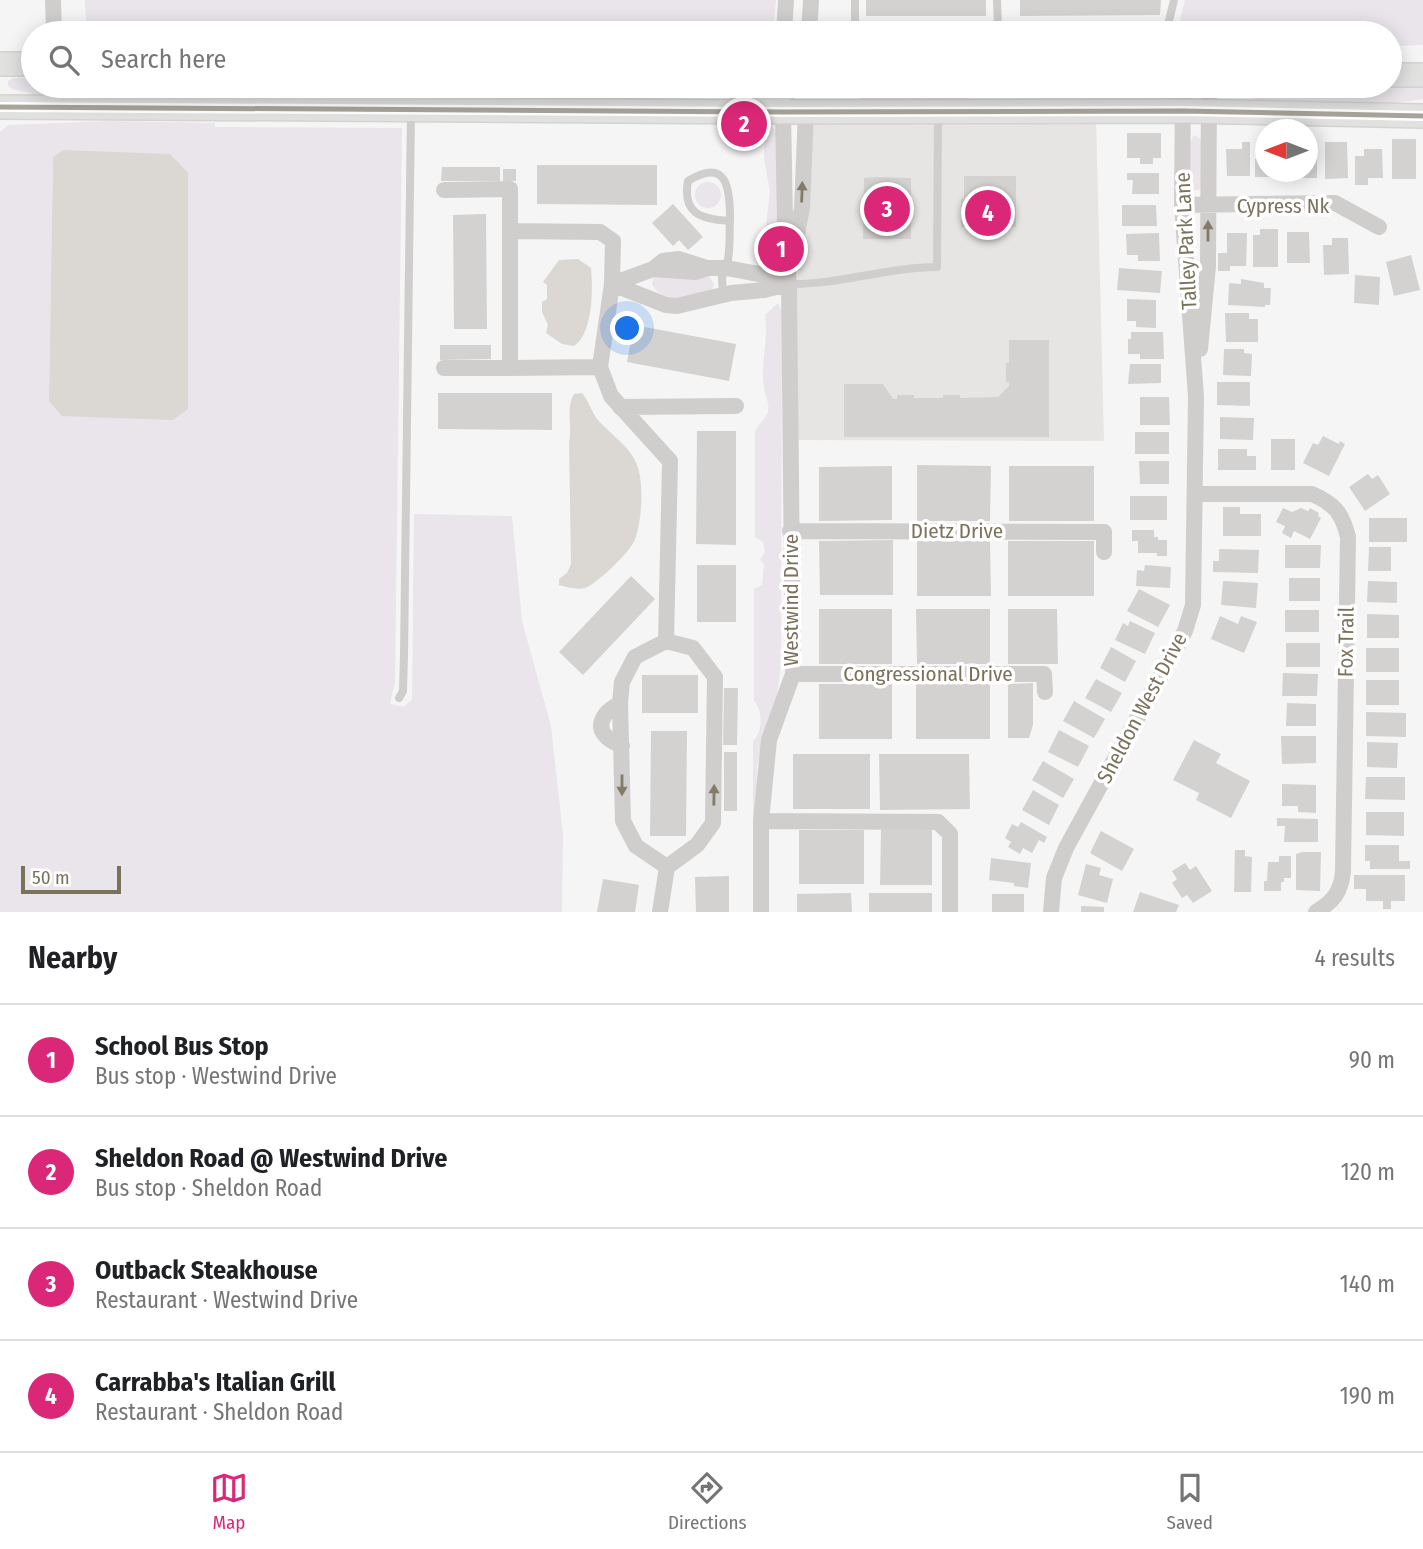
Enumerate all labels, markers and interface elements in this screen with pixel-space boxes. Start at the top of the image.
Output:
search box [21,21,1402,98]
icon: search [45,41,83,79]
text: Search here [101,44,226,75]
pin: 2 [721,98,767,150]
north arrow [1255,119,1318,182]
street label: Talley Park Lane [1169,172,1203,310]
one-way arrow [797,181,808,203]
pin: 3 [864,183,910,235]
pin: 4 [965,187,1011,239]
street label: Cypress Nk [1237,193,1329,219]
one-way arrow [1202,220,1214,242]
pin: 1 [758,223,804,275]
your location [610,311,644,345]
street label: Dietz Drive [911,518,1003,544]
street label: Westwind Drive [778,534,804,666]
street label: Fox Trail [1332,606,1360,677]
street label: Sheldon West Drive [1091,628,1193,788]
street label: Congressional Drive [843,661,1013,687]
one-way arrow [616,774,628,796]
one-way arrow [708,783,720,805]
scale bar [21,863,121,895]
text: 50 m [32,866,70,889]
text: Nearby [28,940,117,976]
text: 4 results [1314,944,1395,972]
text: School Bus Stop [95,1031,269,1062]
text: 1 [46,1046,56,1074]
text: 90 m [1349,1046,1395,1074]
text: Bus stop · Westwind Drive [95,1062,337,1090]
text: Sheldon Road @ Westwind Drive [95,1143,447,1174]
text: 2 [46,1158,56,1186]
text: 120 m [1341,1158,1395,1186]
text: Bus stop · Sheldon Road [95,1174,322,1202]
text: Outback Steakhouse [95,1255,318,1286]
text: 3 [46,1270,56,1298]
text: 140 m [1340,1270,1395,1298]
text: Restaurant · Westwind Drive [95,1286,358,1314]
text: Carrabba's Italian Grill [95,1367,336,1398]
text: 4 [45,1382,57,1410]
text: 190 m [1340,1382,1395,1410]
text: Restaurant · Sheldon Road [95,1398,343,1426]
tab: Map [210,1469,248,1534]
tab: Directions [668,1469,747,1534]
tab: Saved [1167,1469,1213,1534]

